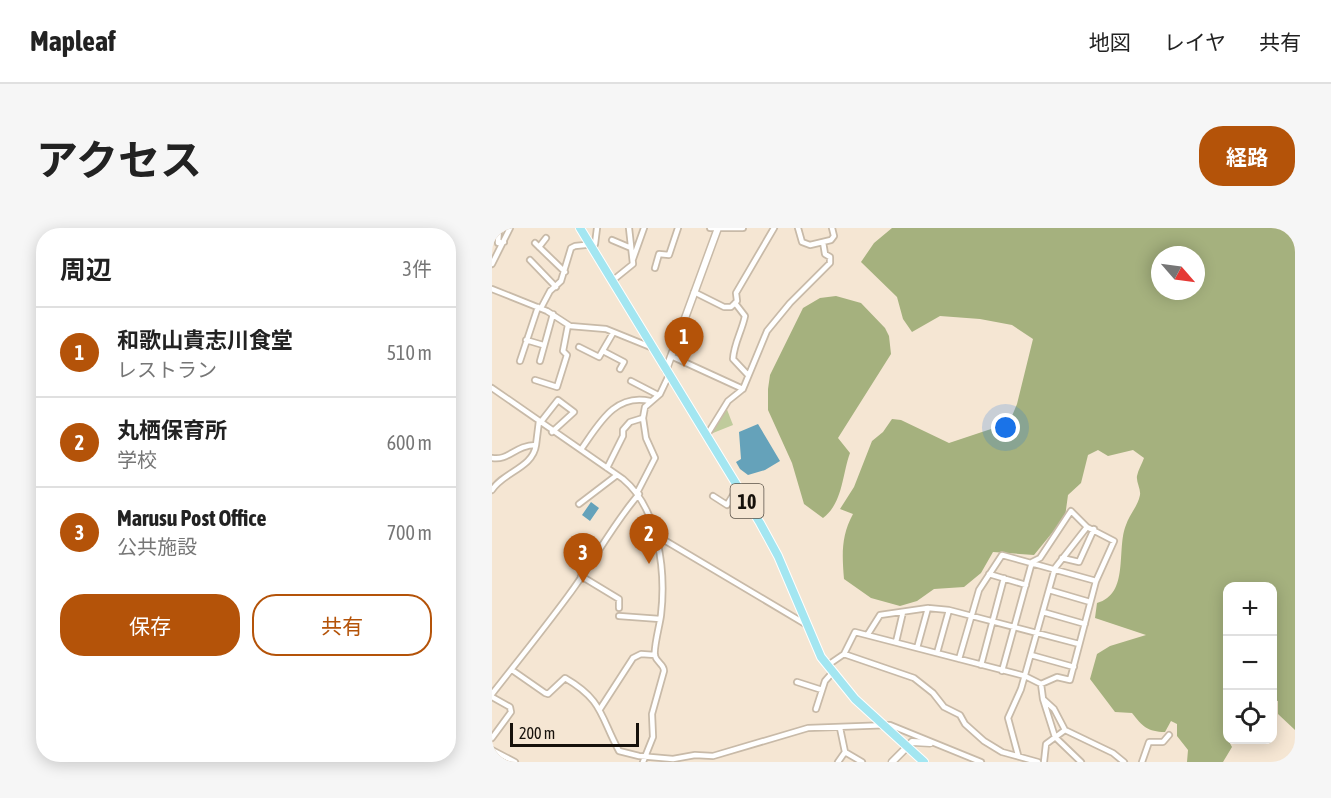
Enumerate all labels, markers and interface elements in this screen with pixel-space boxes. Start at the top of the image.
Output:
text: Mapleaf [30,25,116,57]
text: 地図 [1089,30,1131,54]
text: レイヤ [1164,30,1226,54]
text: 共有 [1259,30,1301,54]
button: 経路 [1199,126,1295,186]
text: アクセス [36,136,202,184]
north arrow [1151,246,1205,300]
text: 周辺 [60,255,112,285]
text: 3件 [403,257,432,280]
pin: 1 [664,318,704,367]
text: 和歌山貴志川食堂 [117,327,293,353]
text: 1 [75,341,84,364]
text: 510 m [387,341,432,364]
text: レストラン [117,358,217,381]
your location [991,413,1020,442]
text: 丸栖保育所 [117,417,227,443]
text: 2 [75,431,84,454]
text: 600 m [387,431,432,454]
text: 学校 [117,448,157,471]
road number: 10 [730,484,764,518]
text: Marusu Post Office [117,505,266,531]
pin: 2 [630,514,668,564]
text: 3 [75,521,84,544]
text: 700 m [387,521,432,544]
pin: 3 [564,534,602,583]
text: 公共施設 [117,535,197,558]
map controls [1223,582,1277,744]
button: + [1223,582,1277,636]
button: 保存 [60,594,240,656]
button: 共有 [252,594,432,656]
button: − [1223,636,1277,690]
button: locate [1223,690,1277,744]
scale bar [510,720,639,748]
text: 200 m [519,724,555,742]

